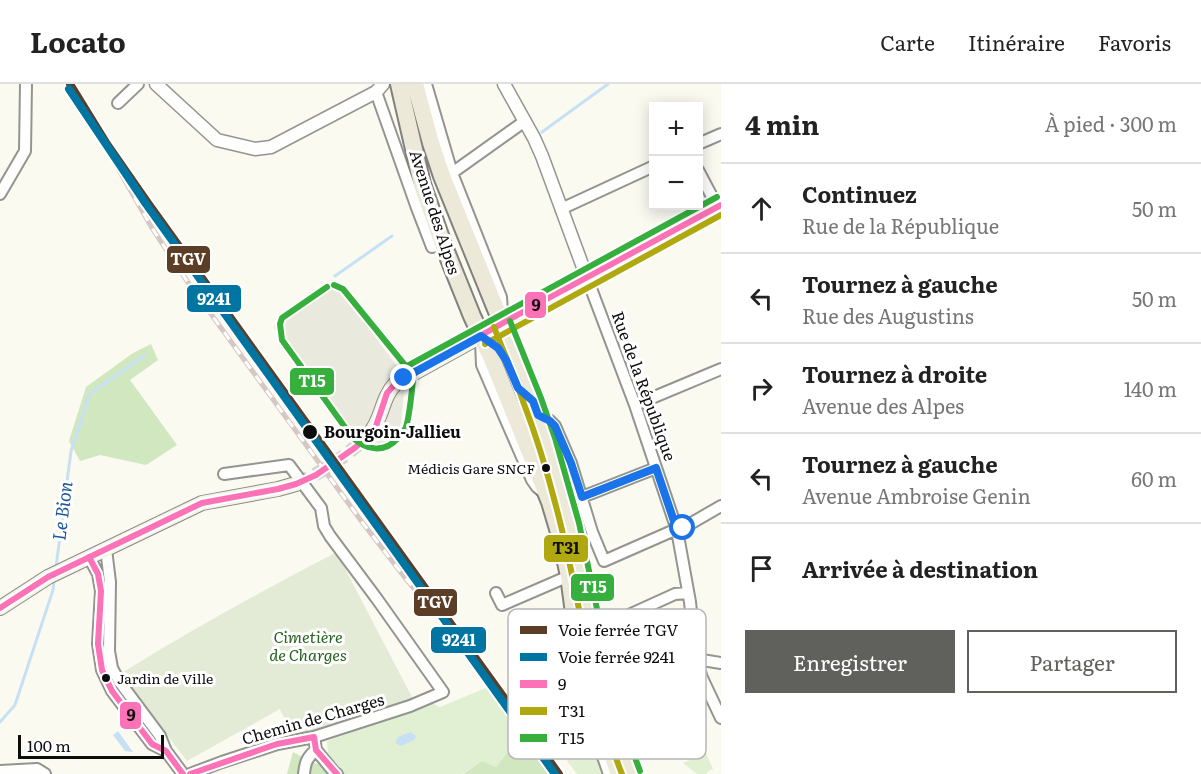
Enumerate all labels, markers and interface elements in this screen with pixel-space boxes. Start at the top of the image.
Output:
text: Locato [30,20,126,62]
text: Carte [880,26,935,57]
text: Itinéraire [968,26,1065,57]
text: Favoris [1098,26,1171,57]
map controls [649,102,703,210]
button: + [649,102,703,156]
text: 4 min [745,104,819,143]
text: À pied · 300 m [1045,108,1177,138]
street label: Avenue des Alpes [404,146,467,277]
button: − [649,156,703,210]
text: Continuez [802,177,917,210]
icon: ahead [745,192,778,225]
text: 50 m [1132,193,1177,223]
text: Rue de la République [802,210,999,240]
line badge: TGV [166,245,211,274]
text: TGV [170,246,206,270]
text: Tournez à gauche [802,267,998,300]
icon: left [745,282,778,315]
text: 50 m [1132,283,1177,313]
line badge: 9241 [186,284,242,313]
text: 9241 [197,286,231,310]
line badge: 9 [524,291,547,319]
text: 9 [531,292,541,316]
text: Rue des Augustins [802,300,974,330]
street label: Rue de la République [607,307,683,464]
text: Tournez à droite [802,357,987,390]
route end [390,364,416,390]
line badge: T15 [289,367,335,396]
text: T15 [298,368,326,392]
icon: right [745,372,778,405]
text: 140 m [1124,373,1177,403]
text: Avenue des Alpes [802,390,964,420]
place label: Bourgoin-Jallieu [324,419,461,443]
marker: Bourgoin-Jallieu [301,423,319,441]
text: Tournez à gauche [802,447,998,480]
place label: Médicis Gare SNCF [407,458,535,478]
marker: Médicis Gare SNCF [540,462,552,474]
icon: left [745,462,778,495]
text: 60 m [1131,463,1177,493]
water label: Le Bion [44,479,79,542]
text: Avenue Ambroise Genin [802,480,1031,510]
route start [669,514,695,540]
line badge: T31 [543,534,589,563]
text: T31 [552,535,580,559]
icon: arrive [745,552,778,585]
text: Arrivée à destination [802,552,1038,585]
line badge: T15 [570,573,615,602]
text: T15 [579,574,607,598]
line badge: TGV [413,588,458,617]
text: TGV [417,589,453,613]
legend [508,609,706,759]
text: Voie ferrée TGV [558,617,678,641]
park label: Cimetière de Charges [269,624,347,666]
line badge: 9241 [430,626,487,654]
text: 9241 [442,627,476,651]
button: Enregistrer [745,630,955,693]
button: Partager [967,630,1177,693]
text: Voie ferrée 9241 [558,644,675,668]
place label: Jardin de Ville [117,668,213,688]
text: 9 [558,671,566,695]
marker: Jardin de Ville [100,672,112,684]
street label: Chemin de Charges [239,686,387,750]
text: T31 [558,698,585,722]
line badge: 9 [119,701,142,730]
text: 9 [126,702,136,726]
text: T15 [558,725,584,749]
scale bar [18,732,164,760]
text: 100 m [27,733,71,757]

